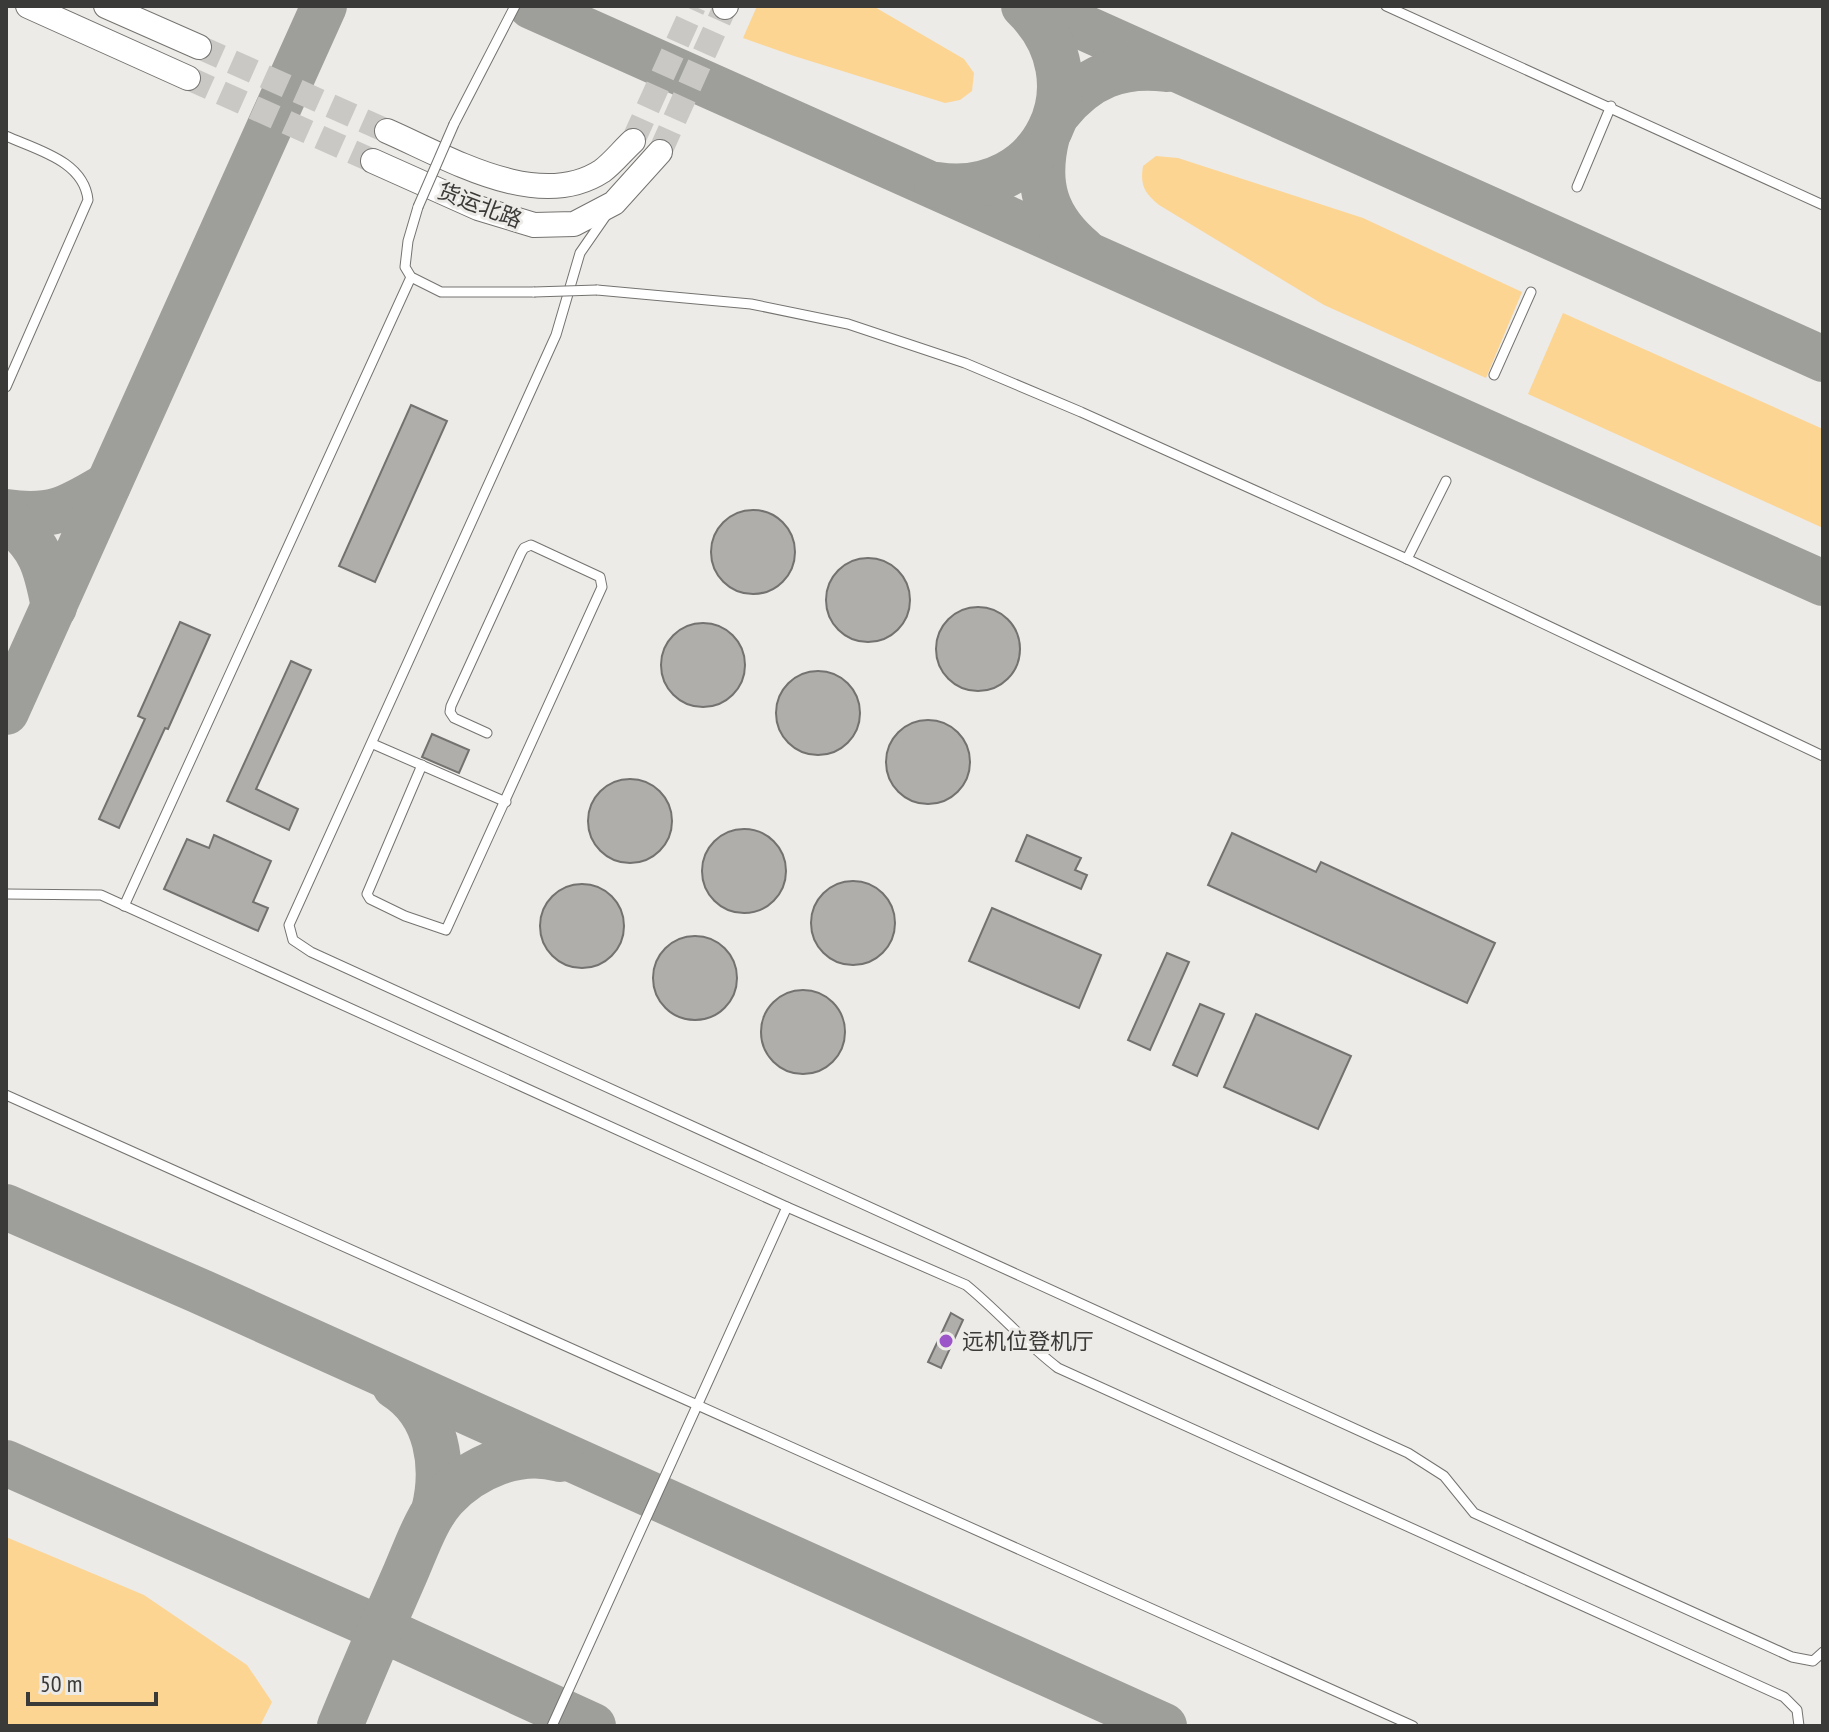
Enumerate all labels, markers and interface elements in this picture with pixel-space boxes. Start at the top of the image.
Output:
street label: 货运北路 [434,176,526,234]
place label: 远机位登机厅 [962,1327,1094,1355]
marker: 远机位登机厅 [937,1332,955,1350]
scale bar [28,1656,156,1706]
text: 50 m [40,1668,82,1699]

